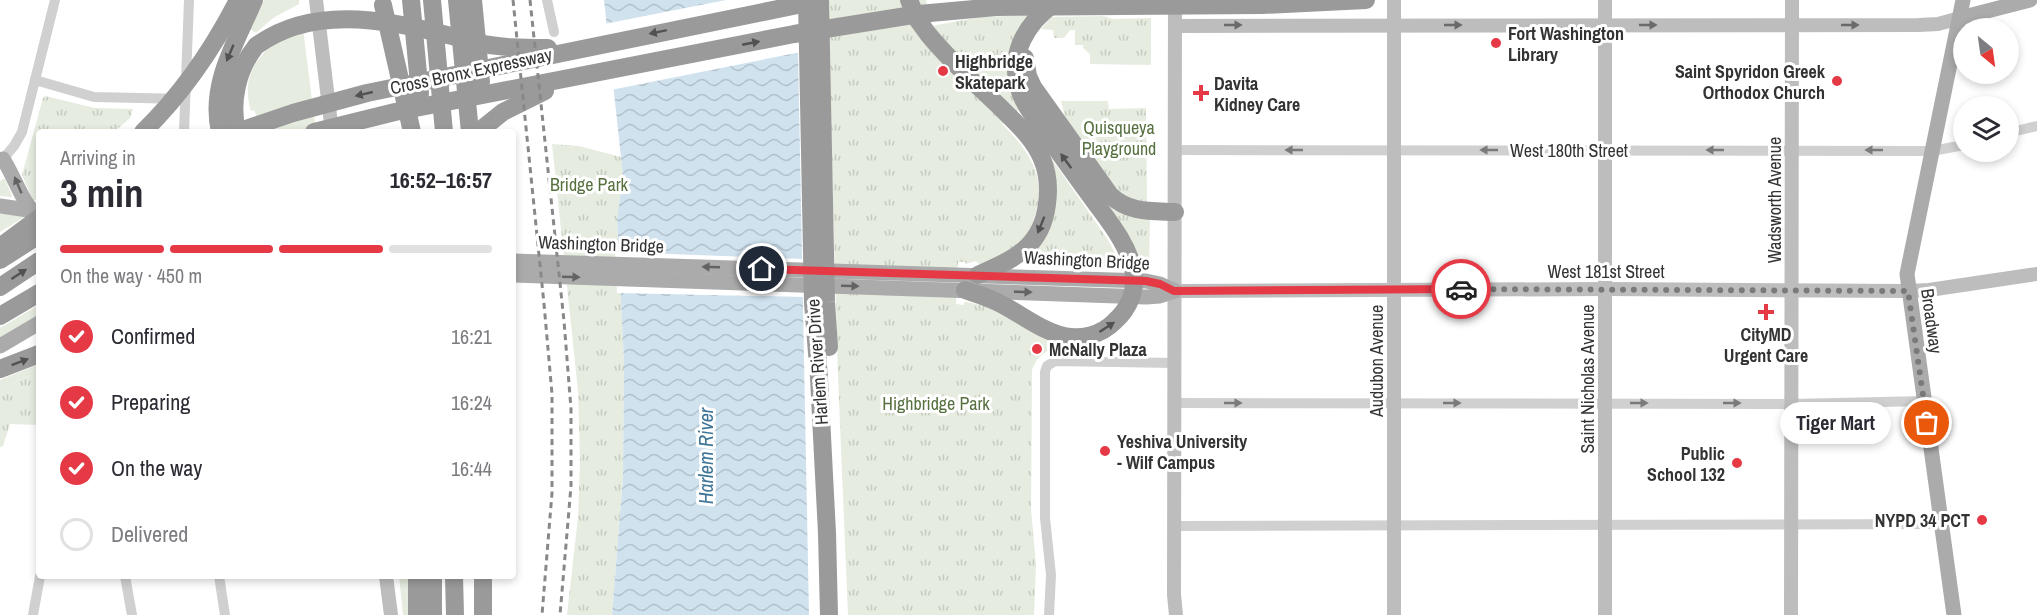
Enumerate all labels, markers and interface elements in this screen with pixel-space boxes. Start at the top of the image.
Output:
north arrow [1953,18,2019,84]
map controls [1953,18,2019,162]
one-way arrow [1224,20,1243,30]
one-way arrow [1443,20,1462,30]
one-way arrow [1638,20,1657,30]
one-way arrow [1841,20,1860,30]
place label: Fort Washington Library [1508,21,1624,67]
one-way arrow [648,28,667,38]
marker: Fort Washington Library [1489,36,1503,50]
one-way arrow [742,38,761,47]
street label: Cross Bronx Expressway [388,42,555,100]
one-way arrow [226,45,235,62]
place label: Highbridge Skatepark [955,49,1033,95]
place label: Saint Spyridon Greek Orthodox Church [1675,59,1826,105]
marker: Highbridge Skatepark [936,64,950,78]
place label: Davita Kidney Care [1214,71,1300,117]
marker: Saint Spyridon Greek Orthodox Church [1830,74,1844,88]
marker: Davita Kidney Care [1192,84,1210,102]
one-way arrow [355,89,374,99]
button: layers [1953,96,2019,162]
park label: Quisqueya Playground [1082,115,1156,161]
street label: Wadsworth Avenue [1762,137,1787,263]
street label: West 180th Street [1510,138,1628,163]
text: Arriving in [60,144,136,171]
one-way arrow [1285,145,1304,155]
one-way arrow [1480,145,1499,155]
one-way arrow [1705,145,1724,155]
one-way arrow [1864,146,1883,155]
one-way arrow [1060,154,1072,170]
text: 16:52–16:57 [390,165,492,195]
text: 3 min [60,167,144,219]
park label: Bridge Park [550,172,629,197]
one-way arrow [13,176,23,194]
one-way arrow [1036,216,1046,234]
street label: Washington Bridge [538,229,664,259]
pin [736,243,787,294]
street label: Washington Bridge [1024,244,1150,276]
icon: home [745,252,778,285]
courier [1431,259,1491,319]
street label: West 181st Street [1547,259,1665,284]
text: On the way · 450 m [60,262,202,289]
one-way arrow [702,262,721,272]
one-way arrow [11,268,27,280]
one-way arrow [562,273,581,282]
icon: car [1445,273,1478,306]
one-way arrow [841,282,860,291]
one-way arrow [1014,287,1033,297]
street label: Broadway [1915,287,1949,356]
street label: Harlem River Drive [800,298,834,426]
marker: CityMD Urgent Care [1757,303,1775,321]
street label: Saint Nicholas Avenue [1575,304,1600,454]
street label: Audubon Avenue [1364,305,1389,418]
icon: check [60,320,93,353]
text: Confirmed [111,321,195,351]
one-way arrow [1099,321,1115,332]
place label: CityMD Urgent Care [1724,322,1808,368]
text: 16:21 [451,323,492,350]
place label: McNally Plaza [1049,337,1147,362]
marker: McNally Plaza [1030,342,1044,356]
one-way arrow [11,356,29,366]
icon: check [60,386,93,419]
text: Preparing [111,387,190,417]
text: 16:24 [451,389,492,416]
park label: Highbridge Park [882,391,990,416]
pin [1901,397,1952,448]
one-way arrow [1223,398,1242,408]
one-way arrow [1443,398,1462,408]
one-way arrow [1630,398,1649,408]
one-way arrow [1723,399,1742,408]
callout: Tiger Mart [1780,402,1891,444]
icon: bag [1910,406,1943,439]
water label: Harlem River [692,407,719,504]
text: Tiger Mart [1796,409,1875,436]
place label: Yeshiva University - Wilf Campus [1117,429,1248,475]
place label: Public School 132 [1647,441,1725,487]
marker: Yeshiva University - Wilf Campus [1098,444,1112,458]
icon: check [60,452,93,485]
text: On the way [111,453,202,483]
text: 16:44 [451,455,492,482]
marker: Public School 132 [1730,456,1744,470]
place label: NYPD 34 PCT [1875,508,1970,533]
marker: NYPD 34 PCT [1975,513,1989,527]
text: Delivered [111,519,188,549]

